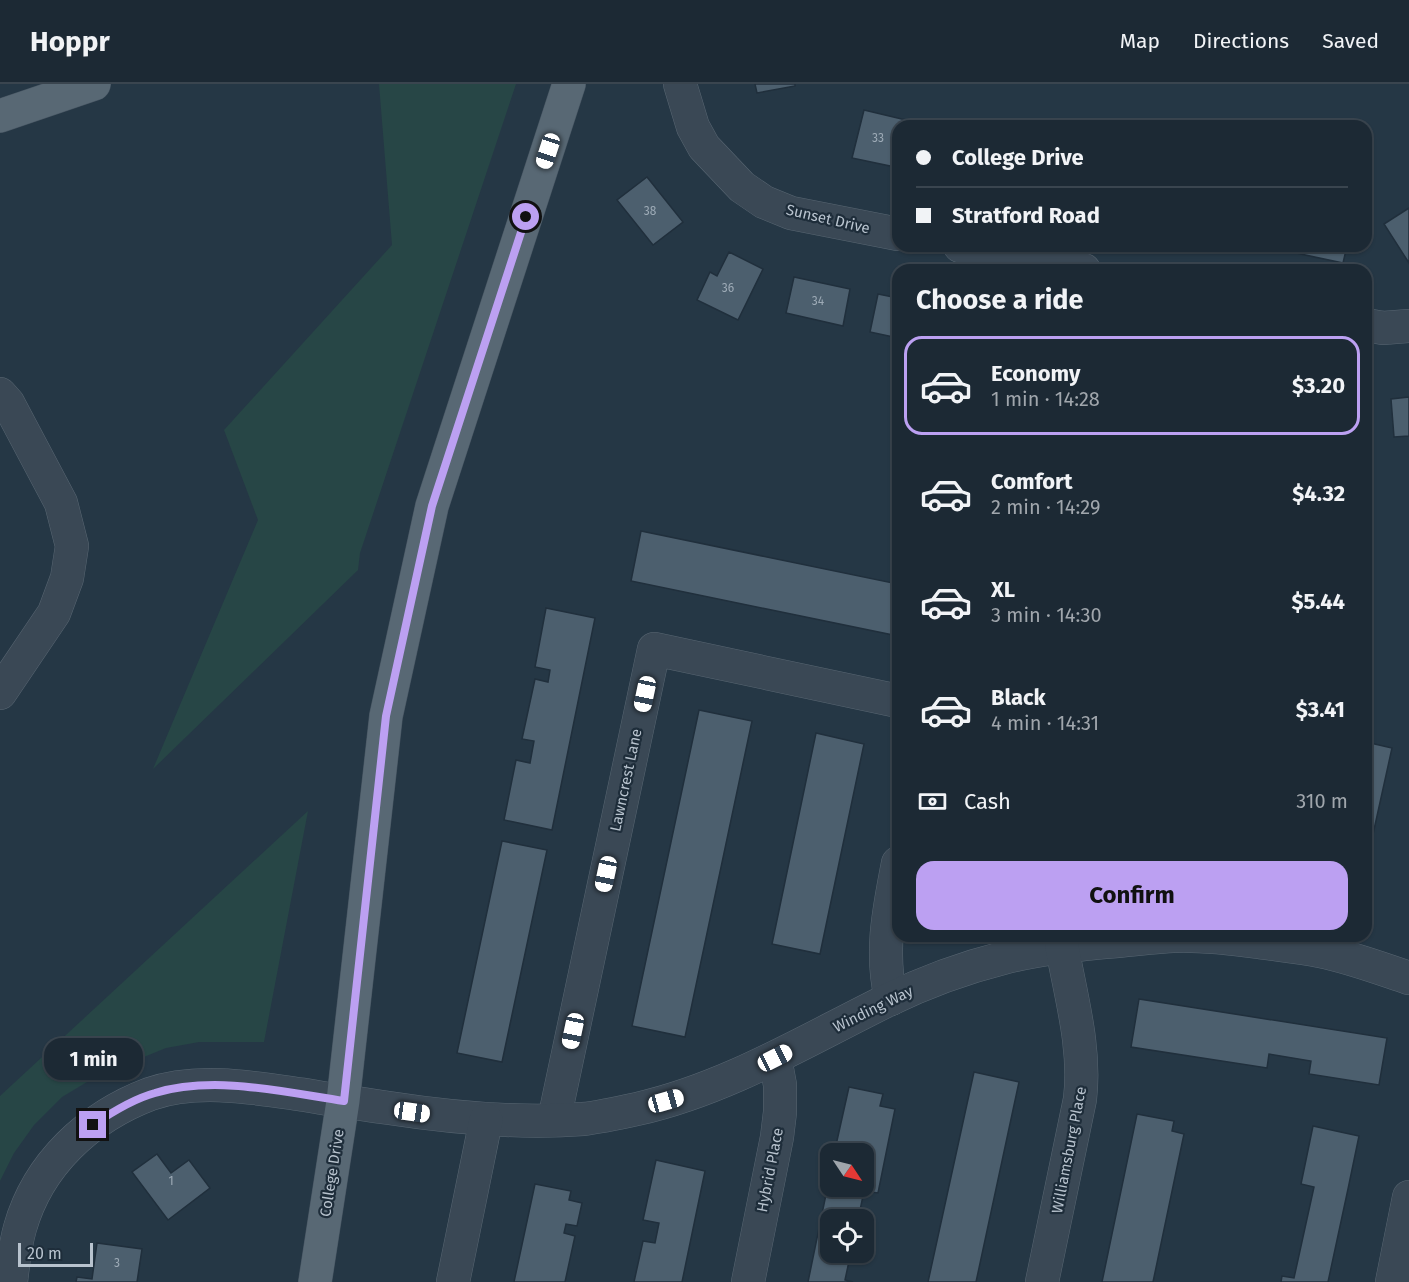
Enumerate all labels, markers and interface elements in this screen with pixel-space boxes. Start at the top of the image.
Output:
text: Hoppr [30,25,110,58]
text: Map [1120,28,1160,54]
text: Directions [1193,28,1289,54]
text: Saved [1322,28,1379,54]
car [534,131,562,171]
house number: 33 [872,131,884,145]
text: College Drive [952,144,1084,171]
street label: Sunset Drive [784,201,872,237]
text: Stratford Road [952,202,1100,229]
route start [512,203,539,230]
house number: 38 [644,204,657,218]
house number: 36 [722,281,734,295]
text: Choose a ride [916,284,1083,316]
house number: 34 [812,294,825,308]
icon: car [919,359,973,413]
text: Economy [991,360,1080,387]
text: $3.20 [1292,372,1345,399]
text: 1 min · 14:28 [991,387,1100,411]
icon: car [919,467,973,521]
text: Comfort [991,468,1072,495]
text: $4.32 [1292,480,1345,507]
text: 2 min · 14:29 [991,495,1100,519]
icon: car [919,575,973,629]
text: XL [991,576,1015,603]
text: $5.44 [1291,588,1345,615]
text: 3 min · 14:30 [991,603,1102,627]
car [632,675,658,713]
icon: car [919,683,973,737]
text: Black [991,684,1046,711]
text: $3.41 [1296,696,1345,723]
text: 4 min · 14:31 [991,711,1099,735]
street label: Lawncrest Lane [606,727,646,833]
icon: cash [916,785,949,818]
text: Cash [964,788,1011,815]
text: 310 m [1296,789,1348,813]
car [593,855,619,893]
button: Confirm [916,861,1348,930]
street label: Winding Way [830,982,916,1036]
car [560,1012,586,1050]
callout: 1 min [44,1038,142,1080]
car [755,1042,795,1074]
text: 1 min [69,1047,118,1071]
street label: Williamsburg Place [1048,1085,1090,1215]
car [646,1087,686,1115]
car [393,1101,431,1123]
route end [79,1111,106,1138]
street label: Hybrid Place [753,1126,787,1214]
street label: College Drive [316,1128,348,1218]
north arrow [820,1143,874,1197]
map controls [820,1143,874,1263]
house number: 1 [168,1174,174,1188]
button: locate [820,1209,874,1263]
scale bar [18,1240,93,1268]
text: 20 m [27,1244,62,1263]
house number: 3 [114,1256,120,1270]

